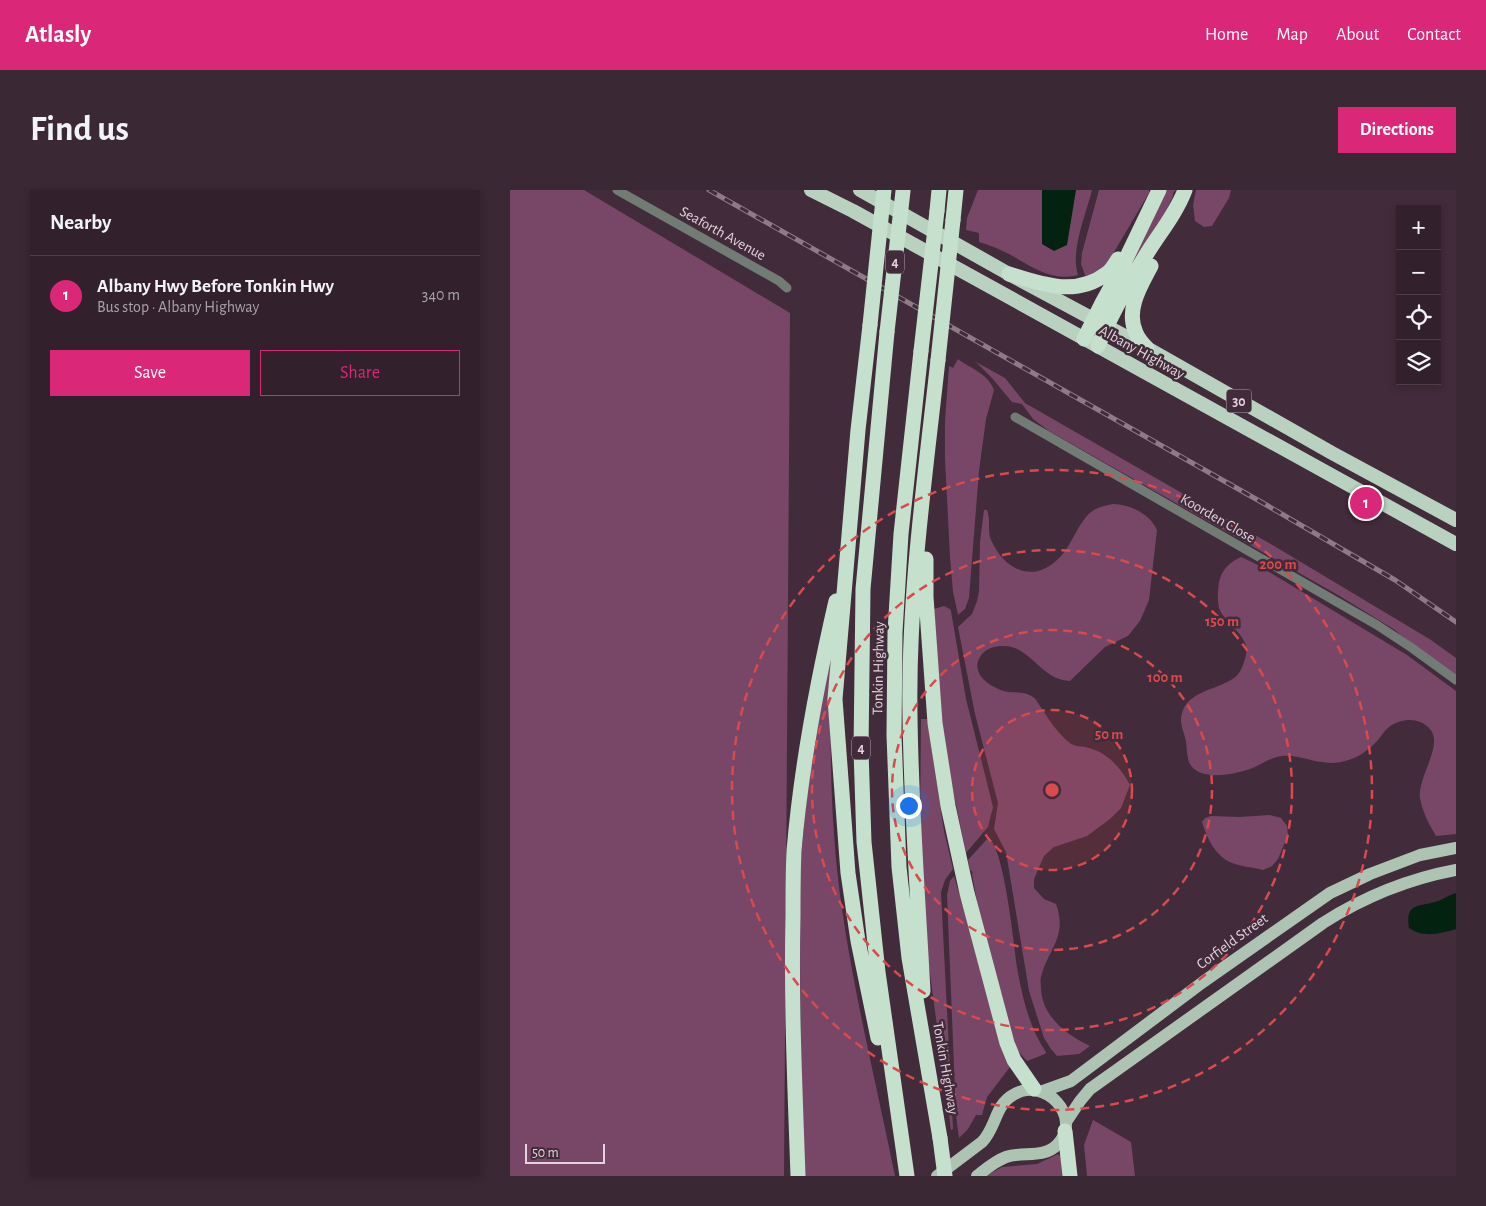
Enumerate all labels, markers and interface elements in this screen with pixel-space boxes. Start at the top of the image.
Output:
text: Atlasly [25,23,91,47]
text: Home [1205,26,1248,44]
text: Map [1276,26,1308,44]
text: About [1336,26,1379,44]
text: Contact [1407,26,1461,44]
button: Directions [1338,107,1456,153]
text: Find us [30,112,129,147]
street label: Seaforth Avenue [677,204,768,263]
map controls [1396,205,1441,385]
button: + [1396,205,1441,250]
text: Nearby [50,212,111,233]
button: − [1396,250,1441,295]
road number: 4 [886,251,904,274]
text: Albany Hwy Before Tonkin Hwy [97,277,334,296]
text: 1 [63,287,69,303]
text: 340 m [422,287,460,303]
button: locate [1396,295,1441,340]
text: Bus stop · Albany Highway [97,299,259,315]
street label: Albany Highway [1097,323,1187,382]
button: layers [1396,340,1441,385]
button: Save [50,350,250,396]
button: Share [260,350,460,396]
road number: 30 [1226,390,1252,412]
pin: 1 [1350,484,1382,522]
street label: Koorden Close [1178,491,1258,546]
text: 200 m [1259,557,1297,572]
text: 150 m [1205,614,1239,629]
street label: Tonkin Highway [870,620,887,715]
text: 100 m [1147,670,1183,685]
text: 50 m [1095,727,1123,742]
road number: 4 [852,736,870,760]
centre of rings [1043,781,1061,799]
your location [896,793,922,819]
street label: Corfield Street [1194,911,1271,972]
street label: Tonkin Highway [930,1021,961,1116]
scale bar [525,1141,605,1164]
text: 50 m [532,1146,559,1160]

